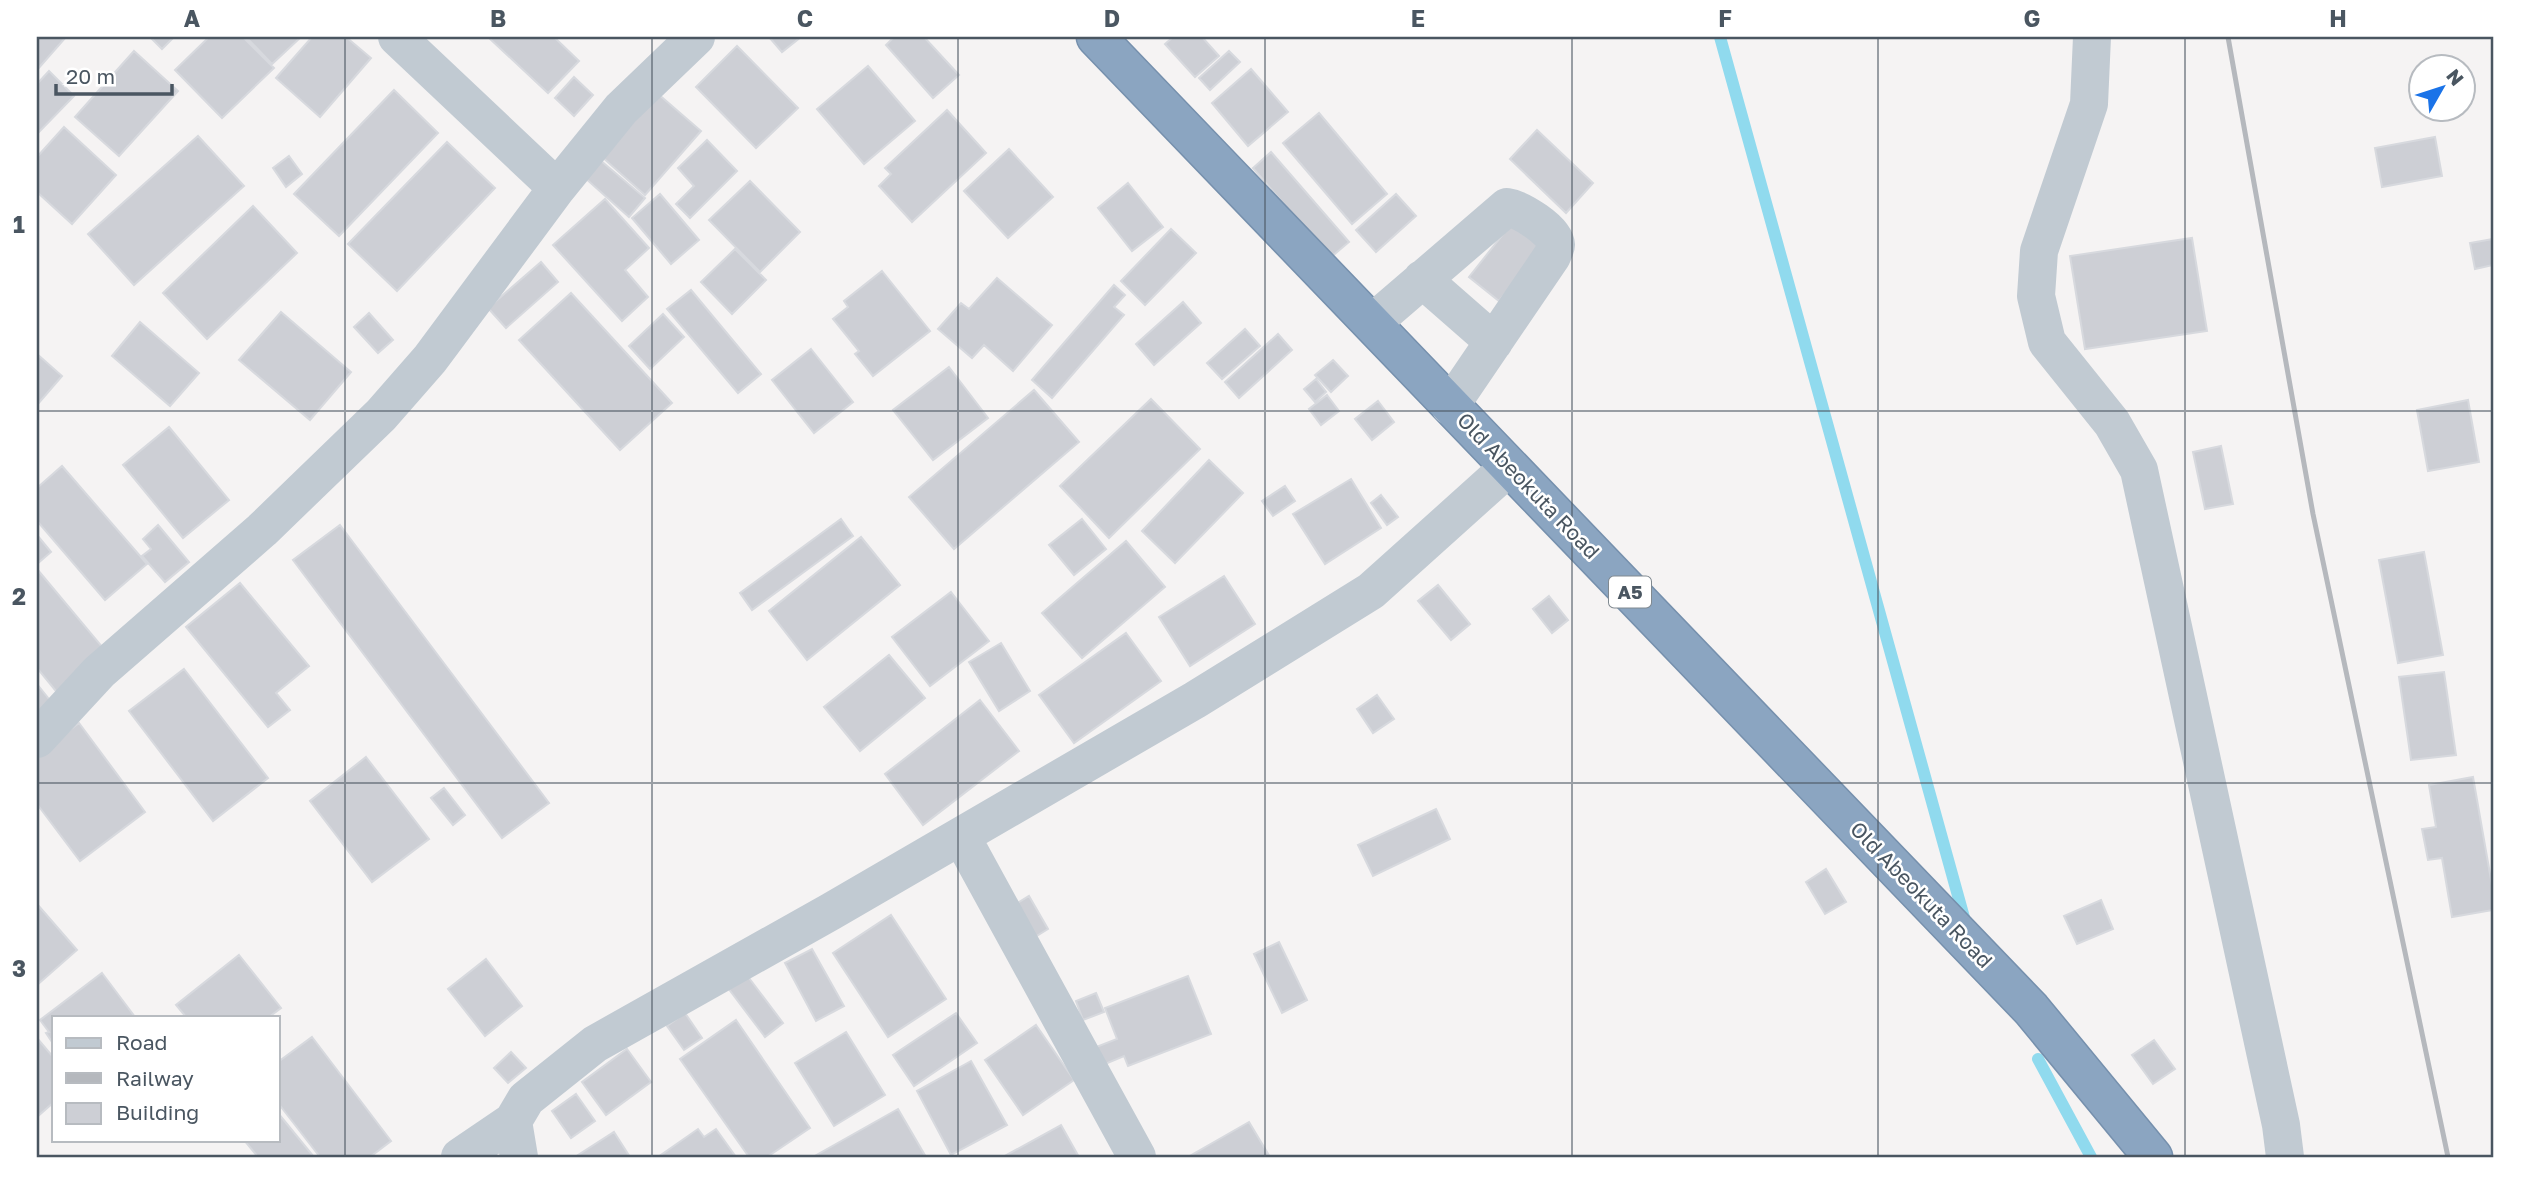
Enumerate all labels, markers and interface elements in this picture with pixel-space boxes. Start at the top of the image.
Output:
text: A [184,4,201,32]
text: B [490,4,506,32]
text: C [797,4,813,32]
text: D [1104,4,1120,32]
text: E [1411,4,1425,32]
text: F [1718,4,1732,32]
text: G [2024,4,2040,32]
text: H [2329,4,2347,32]
scale bar [56,52,172,96]
north arrow [2408,52,2478,122]
text: 20 m [66,63,115,89]
text: N [2442,64,2469,90]
text: 1 [13,210,25,238]
street label: Old Abeokuta Road [1452,407,1605,564]
road number: A5 [1609,576,1651,608]
text: 2 [12,582,26,610]
street label: Old Abeokuta Road [1845,816,1998,973]
text: 3 [12,954,26,982]
legend [52,1016,280,1142]
text: Road [116,1029,167,1055]
text: Railway [116,1065,194,1091]
text: Building [116,1099,199,1125]

